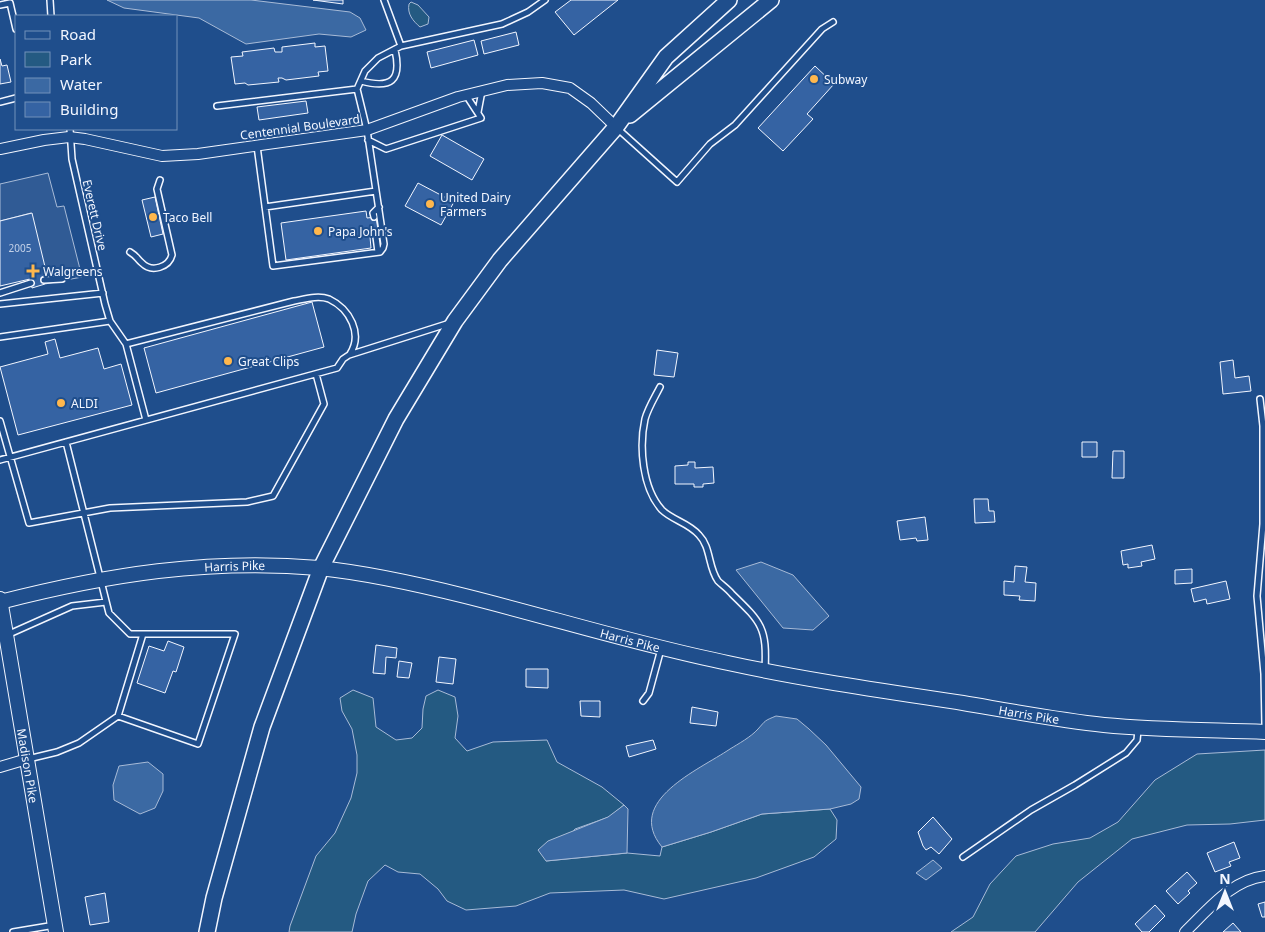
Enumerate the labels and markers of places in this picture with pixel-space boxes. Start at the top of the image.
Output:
place label: Subway [824,71,868,88]
marker: Subway [808,73,820,85]
place label: United Dairy Farmers [440,189,511,220]
marker: United Dairy Farmers [424,198,436,210]
place label: Taco Bell [163,209,212,226]
marker: Taco Bell [147,211,159,223]
place label: Papa John's [328,223,393,240]
marker: Papa John's [312,225,324,237]
place label: Walgreens [43,263,103,280]
marker: Walgreens [27,265,39,277]
place label: Great Clips [238,353,300,370]
marker: Great Clips [222,355,234,367]
place label: ALDI [71,395,98,412]
marker: ALDI [55,397,67,409]

